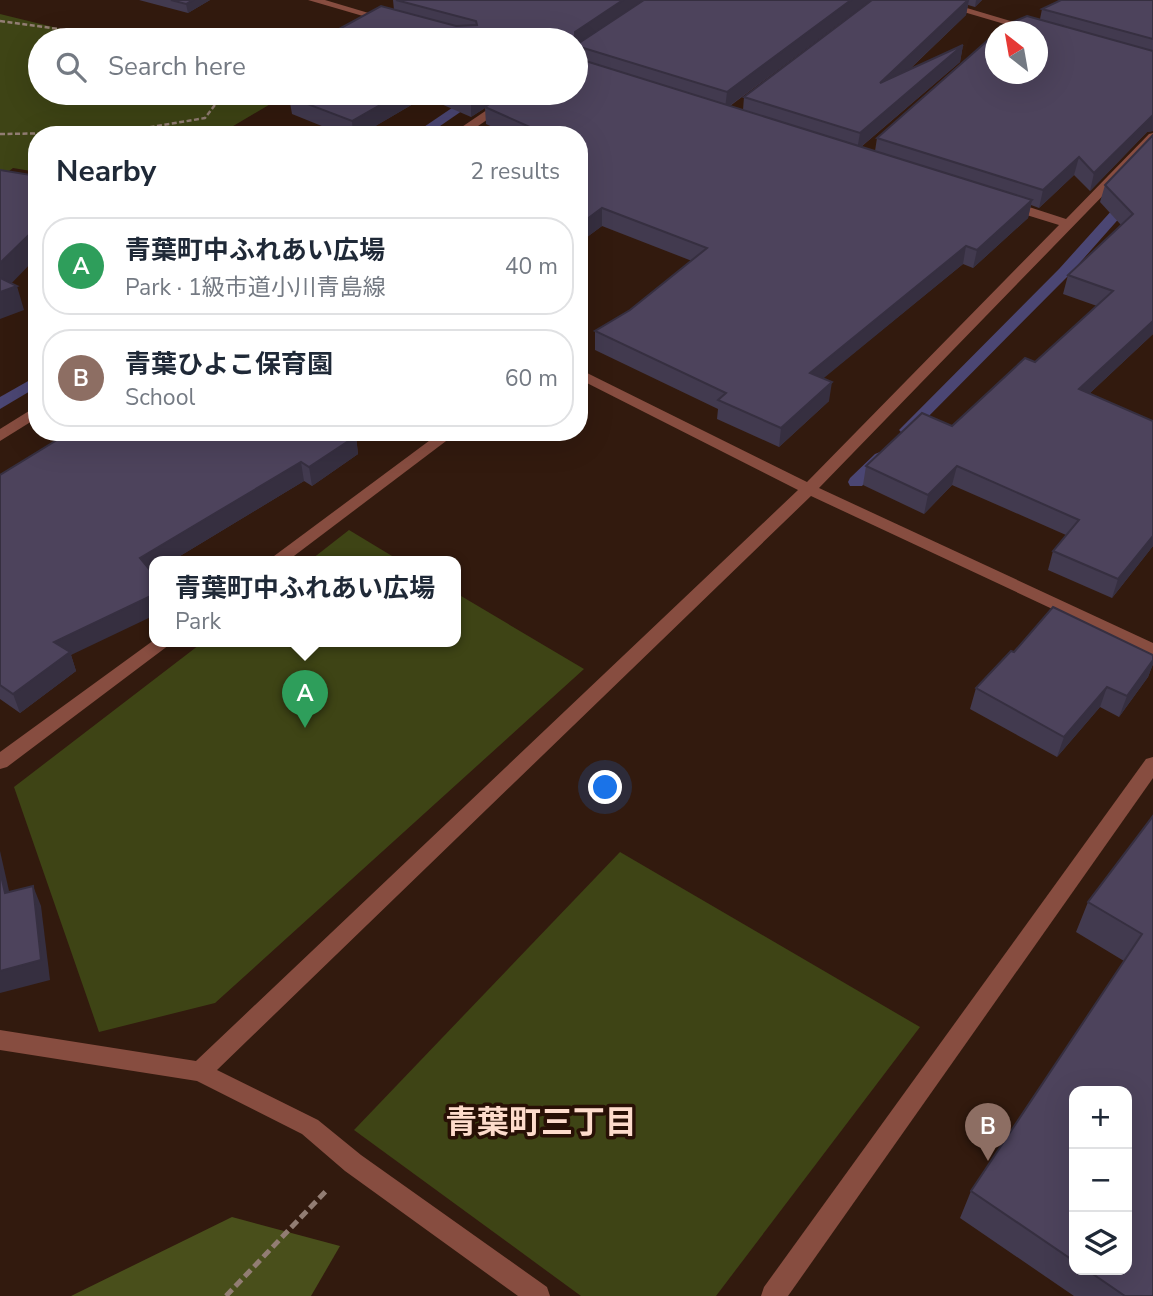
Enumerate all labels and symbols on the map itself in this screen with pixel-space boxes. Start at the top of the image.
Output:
north arrow [985,21,1048,84]
pin: A [282,670,328,728]
your location [588,770,622,804]
district label: 青葉町三丁目 [445,1101,637,1144]
pin: B [965,1103,1011,1161]

